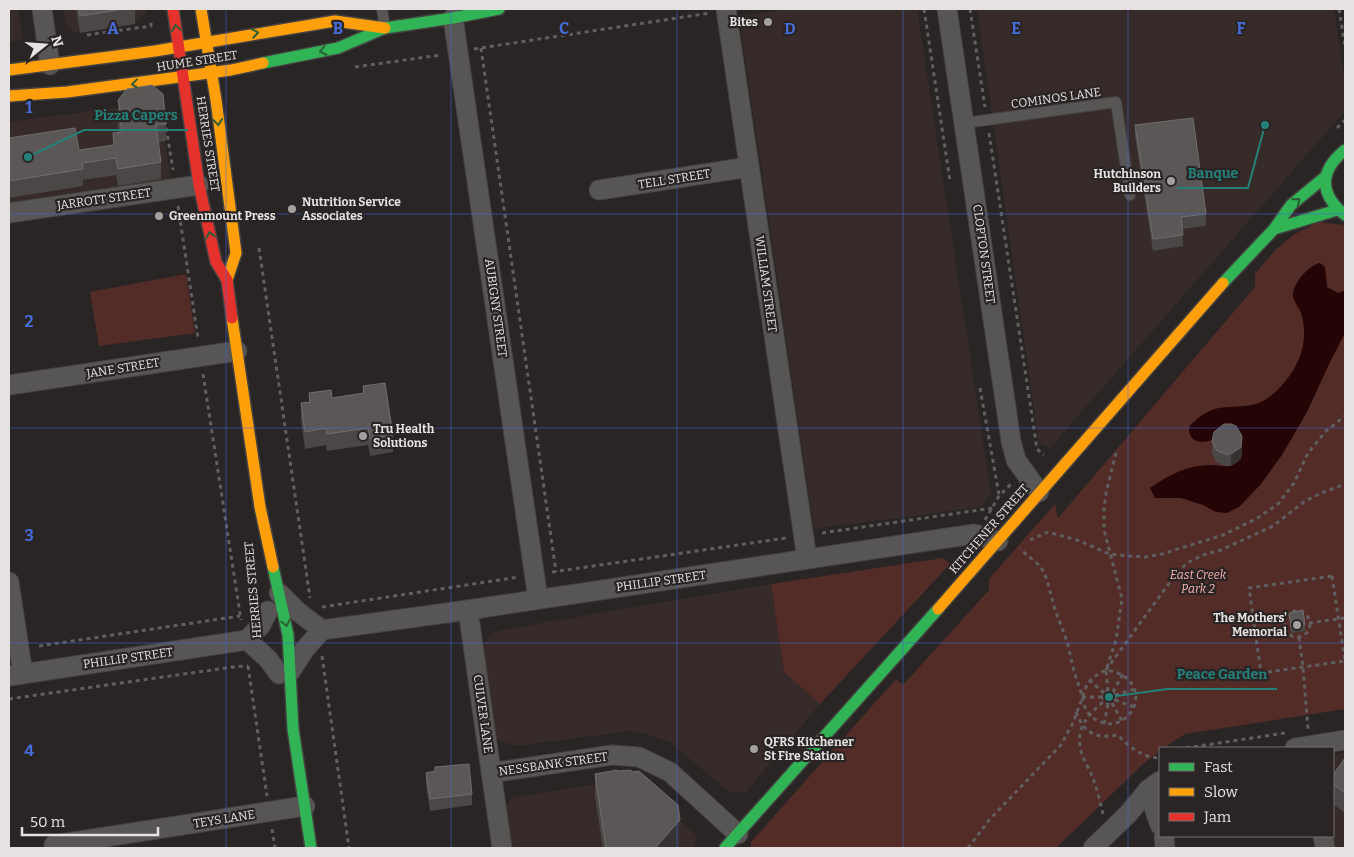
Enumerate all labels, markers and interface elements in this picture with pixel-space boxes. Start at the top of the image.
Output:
place label: Bites [730,15,758,29]
marker: Bites [762,16,774,28]
text: A [107,19,119,38]
text: B [333,19,343,38]
text: C [559,19,569,38]
text: D [784,19,796,38]
text: E [1011,19,1021,38]
text: F [1237,19,1246,38]
north arrow [20,20,70,70]
one-way arrow [171,24,182,32]
one-way arrow [250,29,259,39]
text: N [47,34,67,49]
one-way arrow [319,45,328,56]
street label: HUME STREET [156,48,238,74]
one-way arrow [131,78,139,89]
street label: COMINOS LANE [1010,85,1102,111]
street label: HERRIES STREET [194,95,222,193]
text: 1 [26,98,33,117]
callout: Pizza Capers [84,101,188,130]
text: Pizza Capers [94,107,178,124]
one-way arrow [212,118,223,126]
callout: Banque [1177,159,1248,188]
text: Banque [1188,165,1239,182]
street label: TELL STREET [637,166,711,192]
place label: Hutchinson Builders [1094,167,1161,195]
marker: Hutchinson Builders [1165,175,1177,187]
street label: JARROTT STREET [55,185,152,213]
place label: Nutrition Service Associates [302,195,401,223]
one-way arrow [1292,197,1301,206]
marker: Nutrition Service Associates [286,203,298,215]
street label: CLOPTON STREET [970,203,998,305]
place label: Greenmount Press [169,209,276,223]
marker: Greenmount Press [153,210,165,222]
one-way arrow [205,231,216,240]
street label: WILLIAM STREET [752,235,780,333]
street label: AUBIGNY STREET [482,258,510,358]
text: 2 [24,312,34,331]
street label: JANE STREET [85,355,160,381]
place label: Tru Health Solutions [373,422,435,450]
marker: Tru Health Solutions [357,430,369,442]
street label: KITCHENER STREET [946,482,1032,576]
text: 3 [24,526,34,545]
street label: HERRIES STREET [242,541,264,639]
street label: PHILLIP STREET [615,568,707,594]
park label: East Creek Park 2 [1170,568,1227,596]
place label: The Mothers' Memorial [1213,611,1287,639]
one-way arrow [280,619,291,627]
marker: The Mothers' Memorial [1291,619,1303,631]
street label: PHILLIP STREET [82,645,174,671]
callout: Peace Garden [1167,660,1277,689]
text: Peace Garden [1177,666,1267,683]
street label: CULVER LANE [471,674,495,754]
place label: QFRS Kitchener St Fire Station [764,735,854,763]
text: 4 [24,741,34,760]
marker: QFRS Kitchener St Fire Station [748,743,760,755]
legend [1159,747,1334,837]
street label: NESSBANK STREET [498,749,608,779]
text: Fast [1204,758,1233,776]
text: Slow [1204,783,1239,801]
scale bar [22,804,159,836]
street label: TEYS LANE [192,807,256,831]
text: Jam [1203,808,1232,826]
text: 50 m [30,813,66,831]

